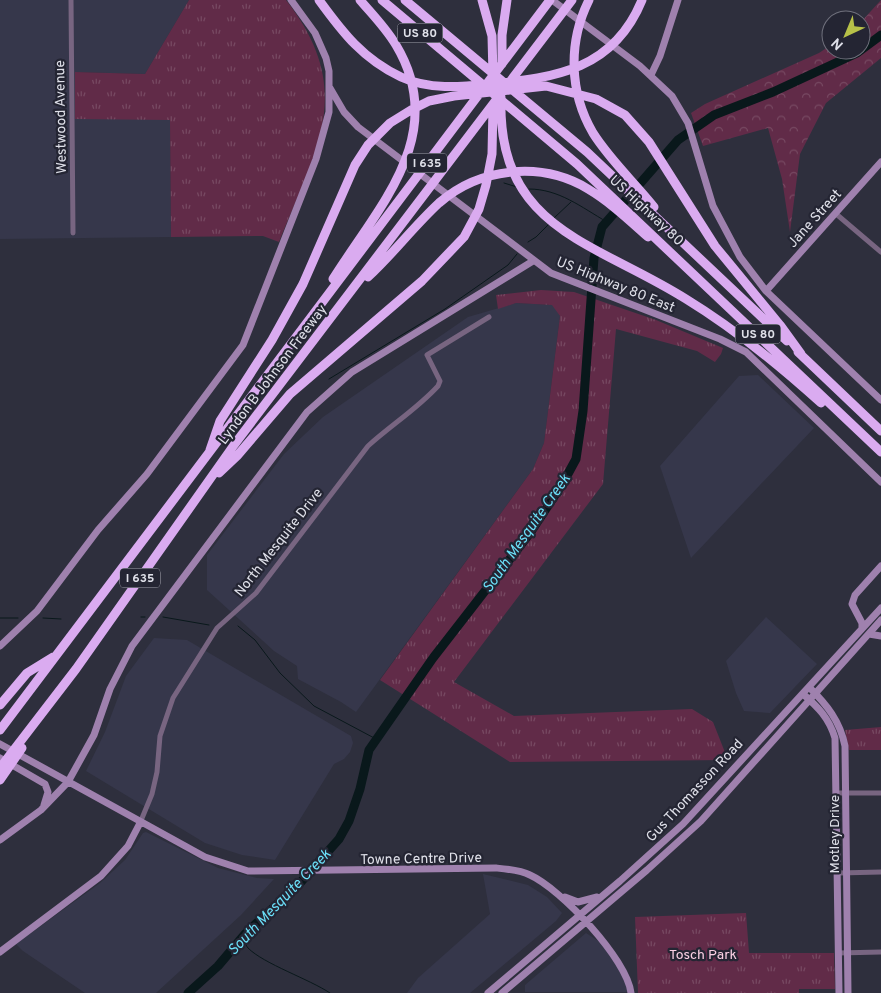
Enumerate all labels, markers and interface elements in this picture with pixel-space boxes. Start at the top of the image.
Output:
north arrow [821,10,871,60]
road number: US 80 [398,23,442,42]
text: N [828,34,848,53]
street label: Westwood Avenue [52,60,71,174]
road number: I 635 [407,154,447,172]
street label: US Highway 80 [605,172,687,250]
street label: Jane Street [784,186,846,252]
street label: US Highway 80 East [554,254,677,317]
street label: Lyndon B Johnson Freeway [215,302,331,448]
road number: US 80 [736,324,780,344]
water label: South Mesquite Creek [479,470,576,597]
street label: North Mesquite Drive [232,485,327,601]
road number: I 635 [120,568,160,588]
street label: Gus Thomasson Road [643,736,747,846]
street label: Motley Drive [827,795,844,873]
water label: South Mesquite Creek [224,845,336,960]
street label: Towne Centre Drive [360,850,482,869]
park label: Tosch Park [669,947,737,964]

